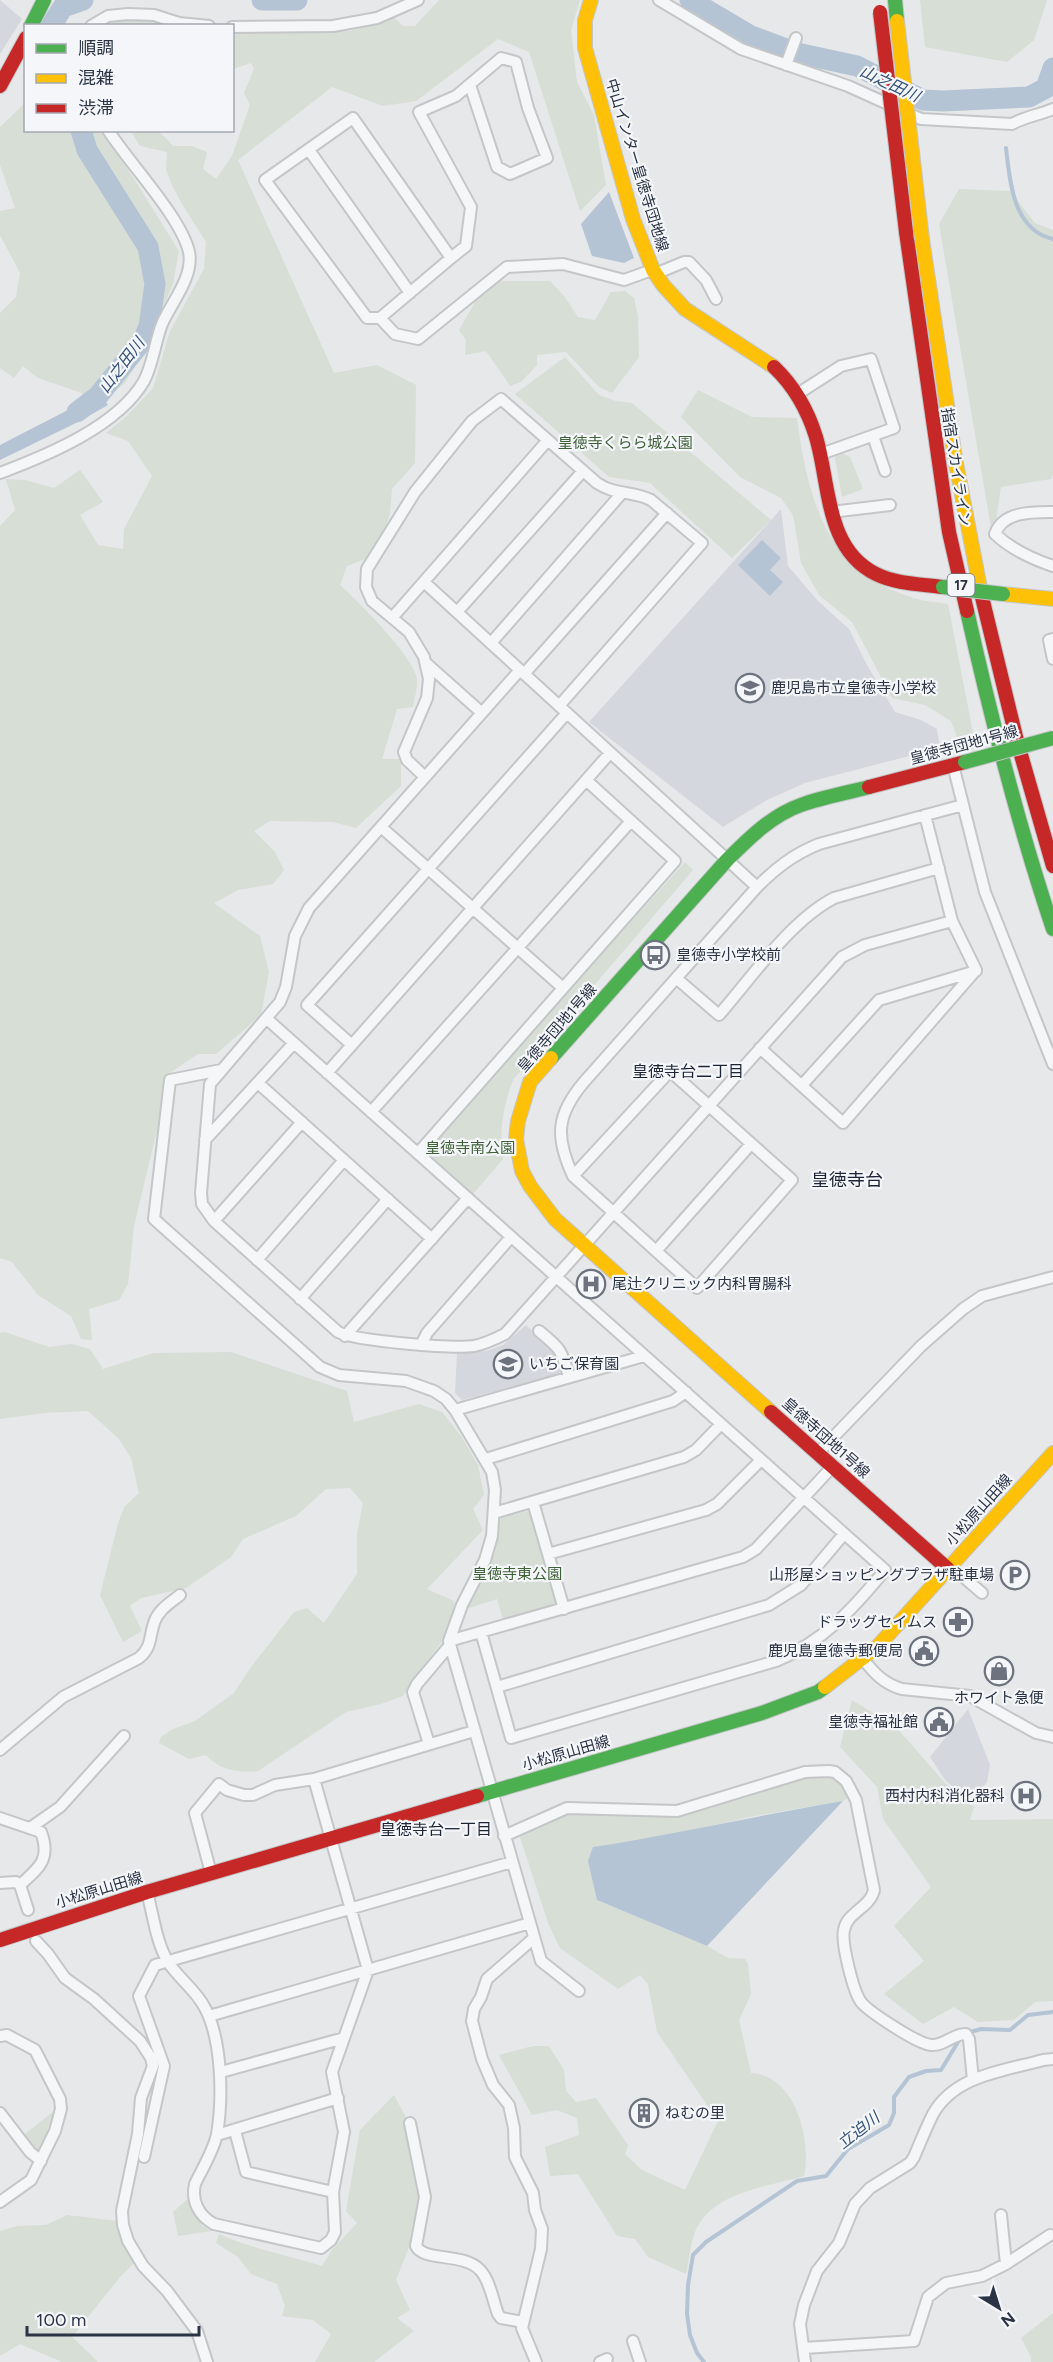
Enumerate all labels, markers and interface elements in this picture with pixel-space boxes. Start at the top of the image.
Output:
legend [24,24,234,132]
text: 順調 [78,37,114,59]
water label: 山之田川 [857,61,925,106]
text: 混雑 [78,67,114,89]
street label: 中山インター皇徳寺団地線 [602,76,672,254]
text: 渋滞 [78,97,114,119]
water label: 山之田川 [95,332,149,397]
street label: 指宿スカイライン [938,406,974,528]
park label: 皇徳寺くらら城公園 [557,434,693,452]
road number: 17 [948,574,974,596]
school or university icon: 鹿児島市立皇徳寺小学校 [734,672,766,704]
place label: 鹿児島市立皇徳寺小学校 [771,679,936,697]
street label: 皇徳寺団地1号線 [908,722,1020,768]
bus stop icon: 皇徳寺小学校前 [639,939,671,971]
place label: 皇徳寺小学校前 [676,946,781,964]
street label: 皇徳寺団地1号線 [514,980,600,1076]
district label: 皇徳寺台二丁目 [632,1062,744,1081]
park label: 皇徳寺南公園 [425,1139,515,1157]
district label: 皇徳寺台 [811,1169,883,1191]
hospital icon: 尾辻クリニック内科胃腸科 [575,1268,607,1300]
place label: 尾辻クリニック内科胃腸科 [612,1275,792,1293]
school or university icon: いちご保育園 [492,1348,524,1380]
place label: いちご保育園 [529,1355,619,1373]
street label: 皇徳寺団地1号線 [779,1394,873,1482]
street label: 小松原山田線 [942,1471,1016,1549]
parking icon: 山形屋ショッピングプラザ駐車場 [999,1559,1031,1591]
park label: 皇徳寺東公園 [472,1565,562,1583]
place label: 山形屋ショッピングプラザ駐車場 [769,1566,994,1584]
pharmacy icon: ドラッグセイムス [942,1606,974,1638]
place label: ドラッグセイムス [817,1613,937,1631]
public building icon: 鹿児島皇徳寺郵便局 [908,1635,940,1667]
place label: 鹿児島皇徳寺郵便局 [768,1642,903,1660]
shop icon: ホワイト急便 [983,1655,1015,1687]
place label: ホワイト急便 [954,1689,1044,1707]
public building icon: 皇徳寺福祉館 [923,1706,955,1738]
place label: 皇徳寺福祉館 [828,1713,918,1731]
street label: 小松原山田線 [520,1732,612,1774]
hospital icon: 西村内科消化器科 [1010,1780,1042,1812]
place label: 西村内科消化器科 [885,1787,1005,1805]
district label: 皇徳寺台一丁目 [380,1820,492,1839]
street label: 小松原山田線 [53,1868,145,1912]
building icon: ねむの里 [628,2097,660,2129]
place label: ねむの里 [665,2104,725,2122]
water label: 立迫川 [834,2107,885,2153]
north arrow [969,2278,1029,2338]
scale bar [27,2299,200,2337]
text: N [997,2308,1019,2331]
text: 100 m [36,2309,86,2331]

